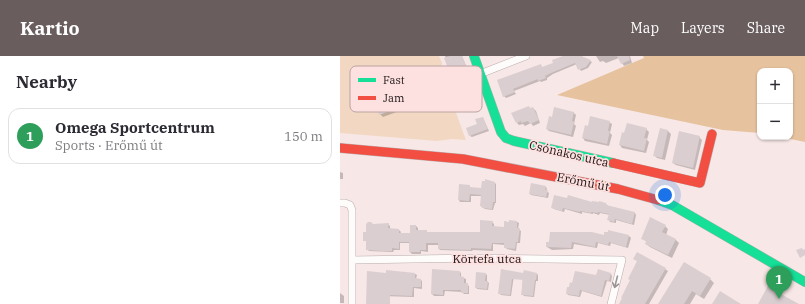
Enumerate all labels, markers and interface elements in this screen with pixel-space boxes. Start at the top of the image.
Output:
text: Kartio [20,16,80,40]
text: Map [631,19,659,37]
text: Layers [681,19,725,37]
text: Share [747,19,785,37]
legend [350,66,482,112]
map controls [757,68,793,140]
button: + [757,68,793,104]
text: Nearby [16,71,77,93]
text: Fast [383,73,405,87]
text: Jam [383,91,405,105]
button: − [757,104,793,140]
text: Omega Sportcentrum [55,118,215,137]
text: 1 [26,128,34,145]
text: 150 m [284,128,323,145]
text: Sports · Erőmű út [55,137,163,154]
street label: Csónakos utca [528,137,611,170]
street label: Erőmű út [556,169,611,194]
your location [655,185,675,205]
street label: Körtefa utca [453,251,522,266]
pin: 1 [766,266,792,299]
one-way arrow [612,275,619,288]

